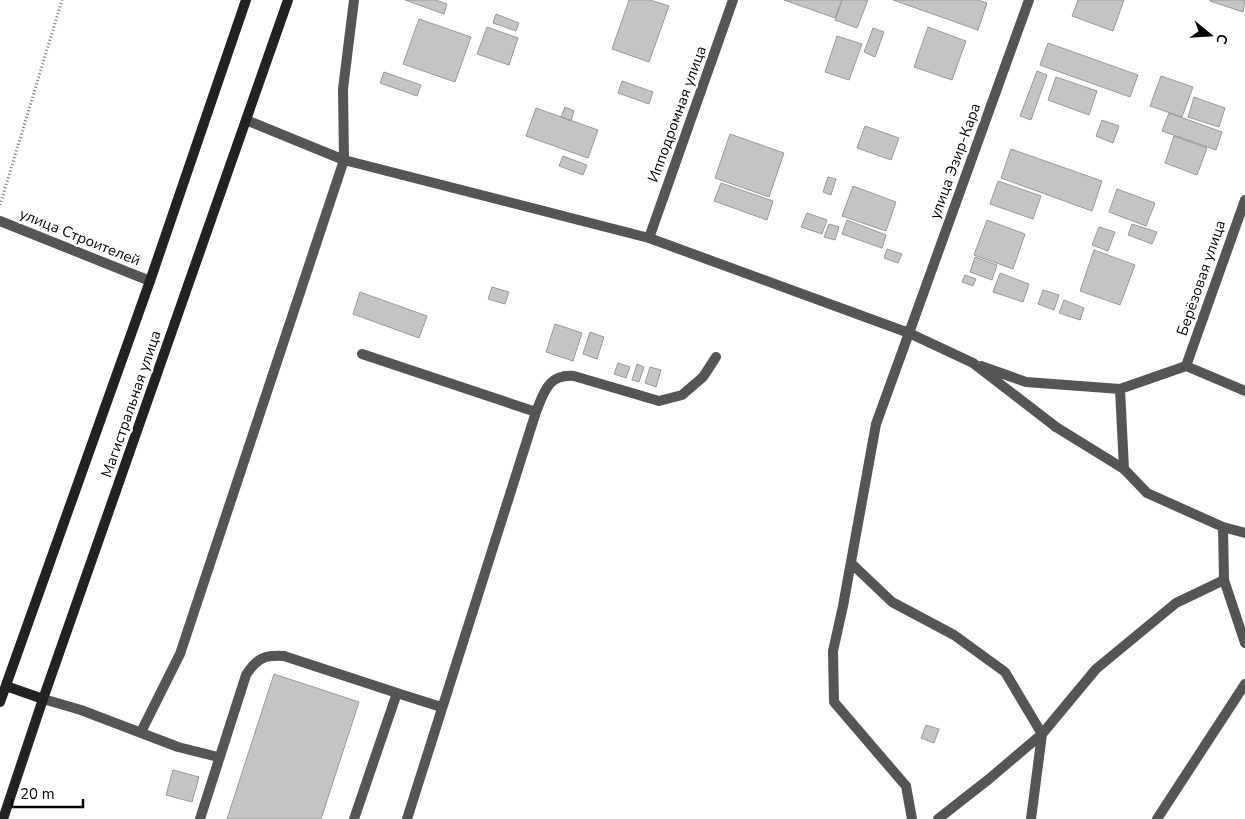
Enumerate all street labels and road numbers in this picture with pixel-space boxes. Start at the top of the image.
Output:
street label: Ипподромная улица [643,43,711,185]
street label: улица Эзир-Кара [925,100,985,222]
street label: улица Строителей [17,204,143,270]
street label: Берёзовая улица [1172,218,1230,338]
street label: Магистральная улица [96,328,166,480]

